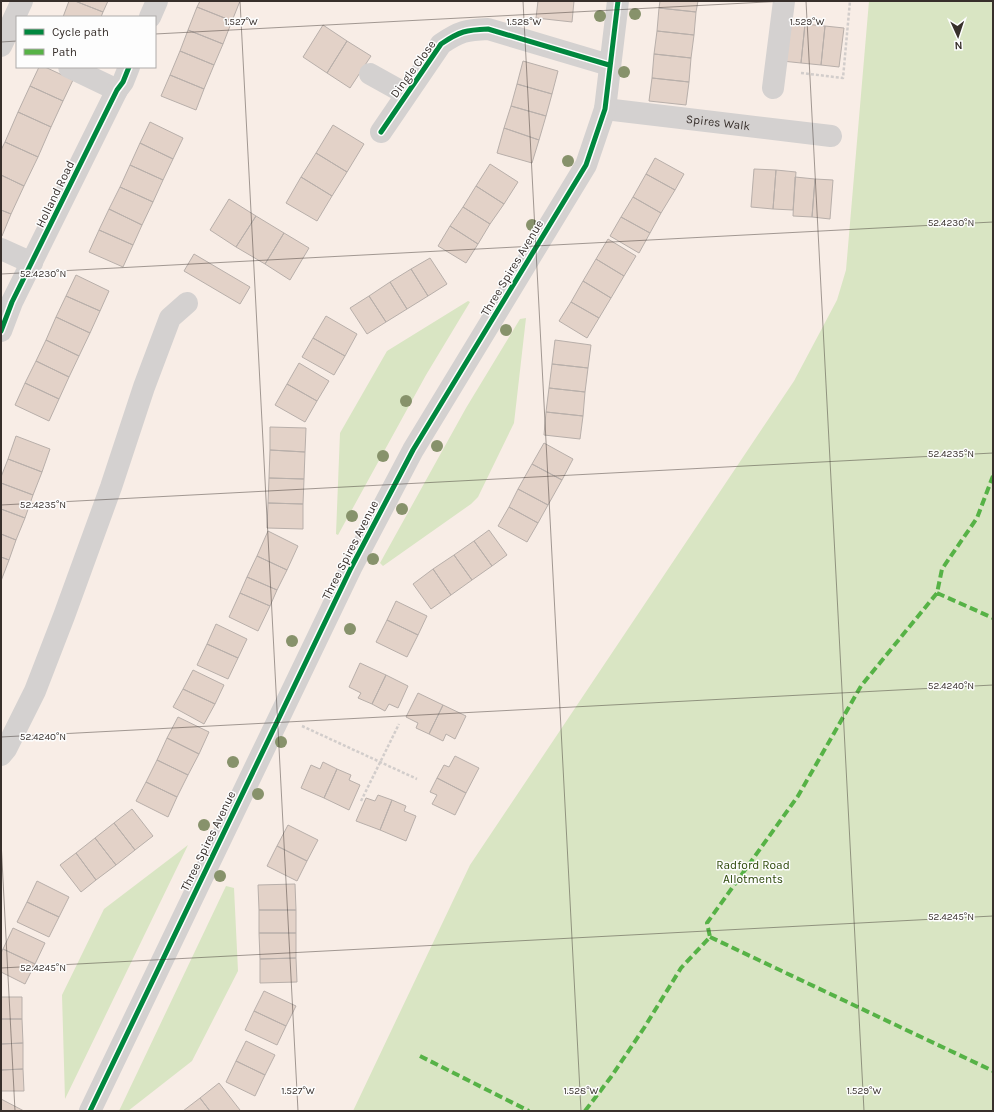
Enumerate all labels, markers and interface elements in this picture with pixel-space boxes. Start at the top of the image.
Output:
legend [16,16,156,68]
text: 1.527°W [224,16,258,28]
text: 1.528°W [506,16,542,28]
text: 1.529°W [790,16,824,28]
north arrow [938,16,978,56]
text: Cycle path [52,25,109,39]
street label: Dingle Close [387,38,439,100]
text: N [954,39,963,52]
text: Path [52,45,77,59]
street label: Spires Walk [685,112,751,133]
street label: Holland Road [33,158,77,230]
street label: Three Spires Avenue [478,217,546,319]
text: 52.4230°N [928,217,974,229]
text: 52.4230°N [20,268,66,280]
text: 52.4235°N [928,448,974,460]
street label: Three Spires Avenue [319,498,381,602]
text: 52.4235°N [20,499,66,511]
text: 52.4240°N [928,680,974,692]
text: 52.4240°N [20,731,66,743]
street label: Three Spires Avenue [178,789,238,893]
park label: Radford Road Allotments [716,858,790,886]
text: 52.4245°N [928,911,974,923]
text: 52.4245°N [20,962,66,974]
text: 1.527°W [281,1085,315,1097]
text: 1.528°W [563,1085,599,1097]
text: 1.529°W [847,1085,881,1097]

